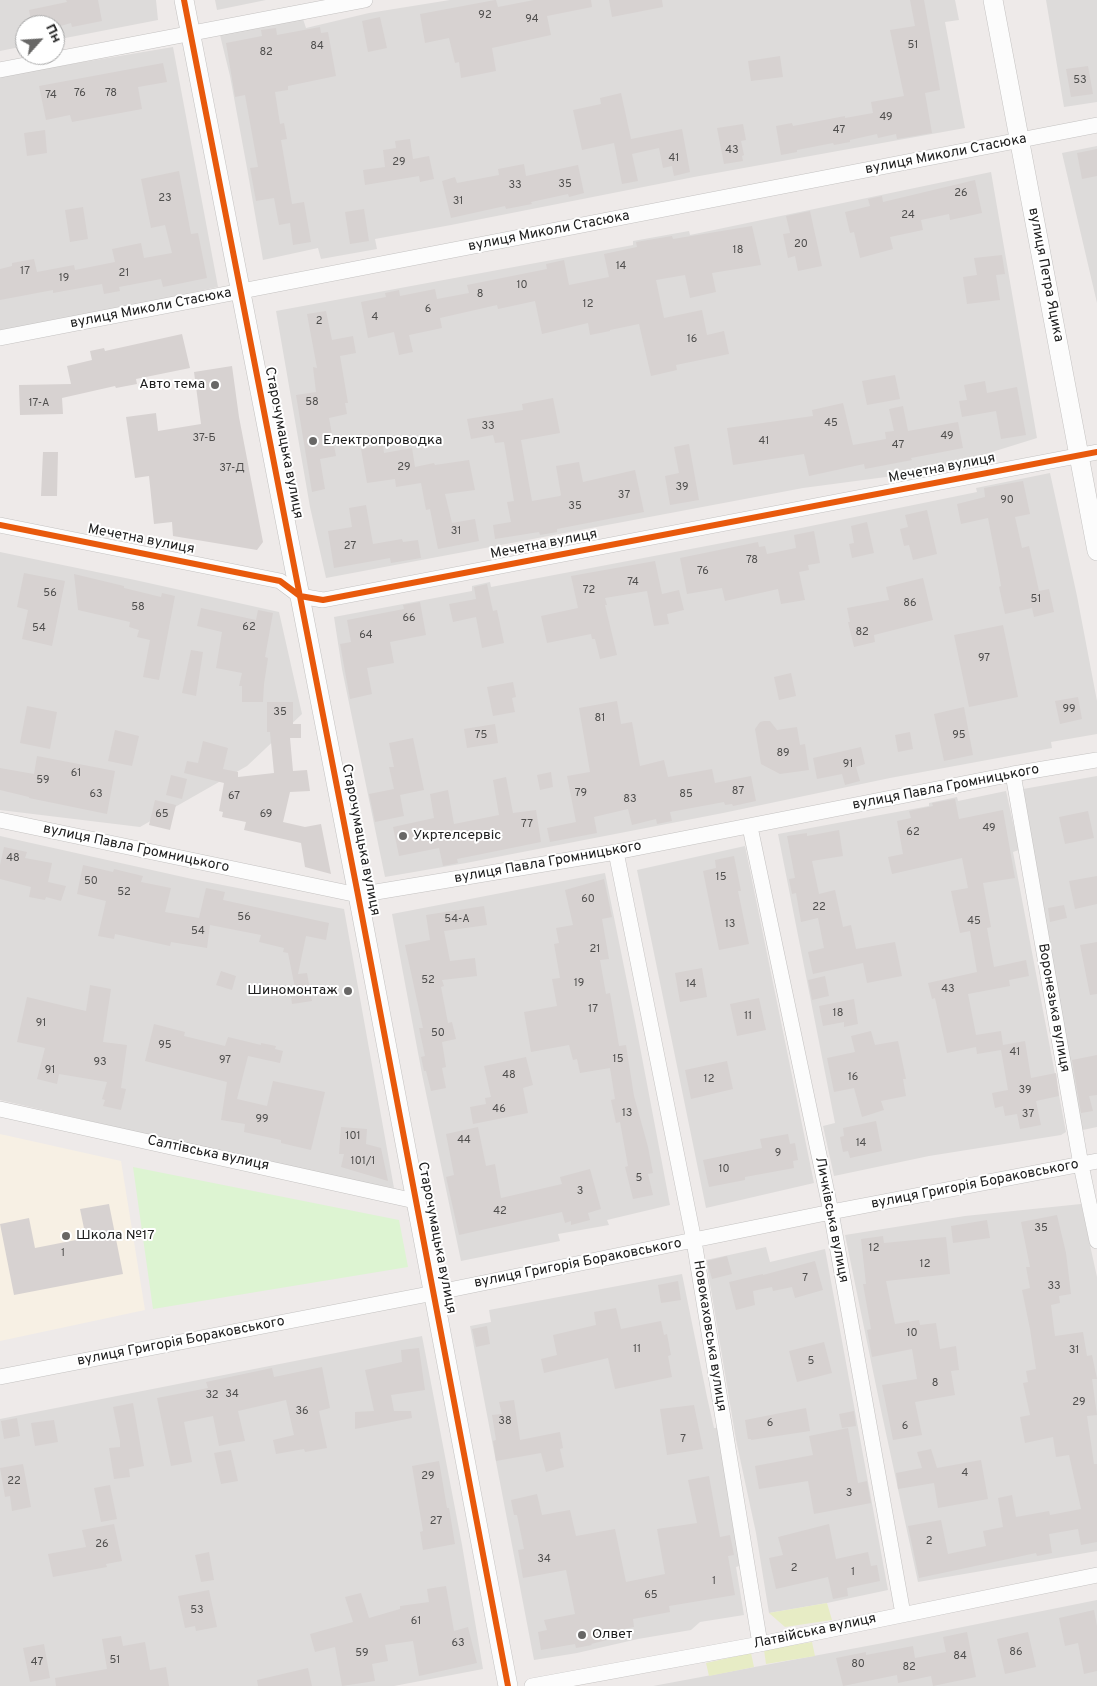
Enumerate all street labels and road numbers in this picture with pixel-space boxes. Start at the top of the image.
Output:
street label: вулиця Миколи Стасюка [864,131,1028,179]
street label: вулиця Петра Яцика [1024,206,1066,344]
street label: вулиця Миколи Стасюка [467,208,631,256]
street label: вулиця Миколи Стасюка [69,285,233,333]
street label: Старочумацька вулиця [260,366,306,520]
street label: Мечетна вулиця [887,450,997,488]
street label: Мечетна вулиця [86,521,196,559]
street label: Мечетна вулиця [489,526,599,564]
street label: вулиця Павла Громницького [851,762,1041,814]
street label: Старочумацька вулиця [337,763,383,917]
street label: вулиця Павла Громницького [41,821,231,877]
street label: вулиця Павла Громницького [453,838,643,888]
street label: Воронезька вулиця [1033,942,1073,1074]
street label: Салтівська вулиця [146,1133,270,1175]
street label: Личківська вулиця [811,1156,851,1284]
street label: вулиця Григорія Бораковського [870,1157,1080,1213]
street label: Старочумацька вулиця [413,1161,459,1315]
street label: вулиця Григорія Бораковського [473,1236,683,1292]
street label: Новокаховська вулиця [689,1259,729,1413]
street label: вулиця Григорія Бораковського [76,1314,286,1370]
street label: Латвійська вулиця [752,1611,878,1653]

